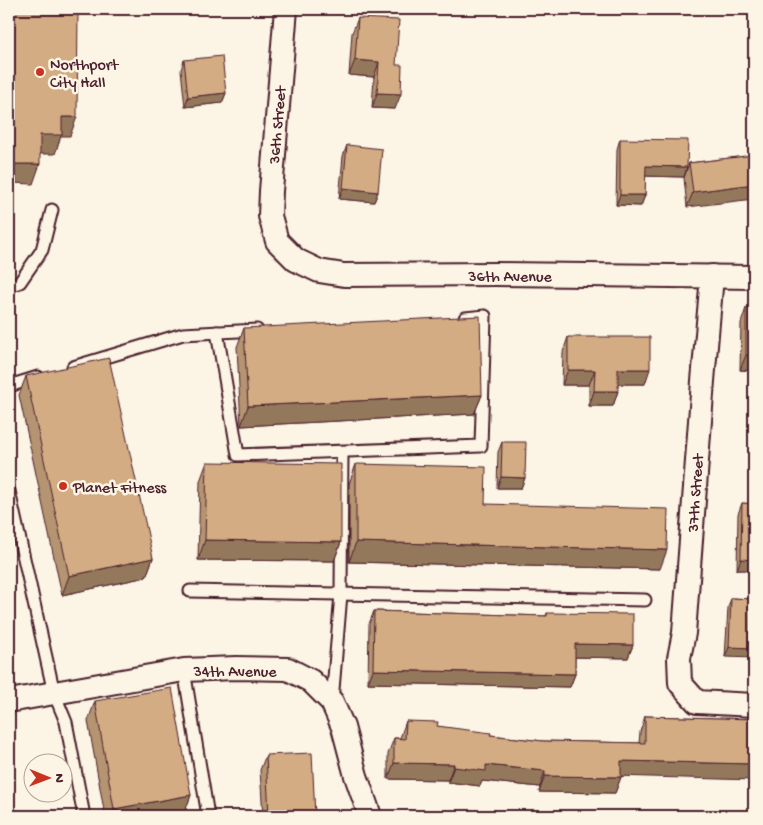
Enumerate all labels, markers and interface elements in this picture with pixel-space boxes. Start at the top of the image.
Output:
place label: Northport City Hall [50,57,119,94]
marker: Northport City Hall [34,66,46,78]
street label: 36th Street [267,84,292,166]
street label: 36th Avenue [467,269,552,288]
street label: 37th Street [685,452,710,534]
marker: Planet Fitness [57,480,69,492]
place label: Planet Fitness [72,480,167,499]
street label: 34th Avenue [193,664,277,683]
north arrow [22,752,72,802]
text: N [50,773,67,783]

